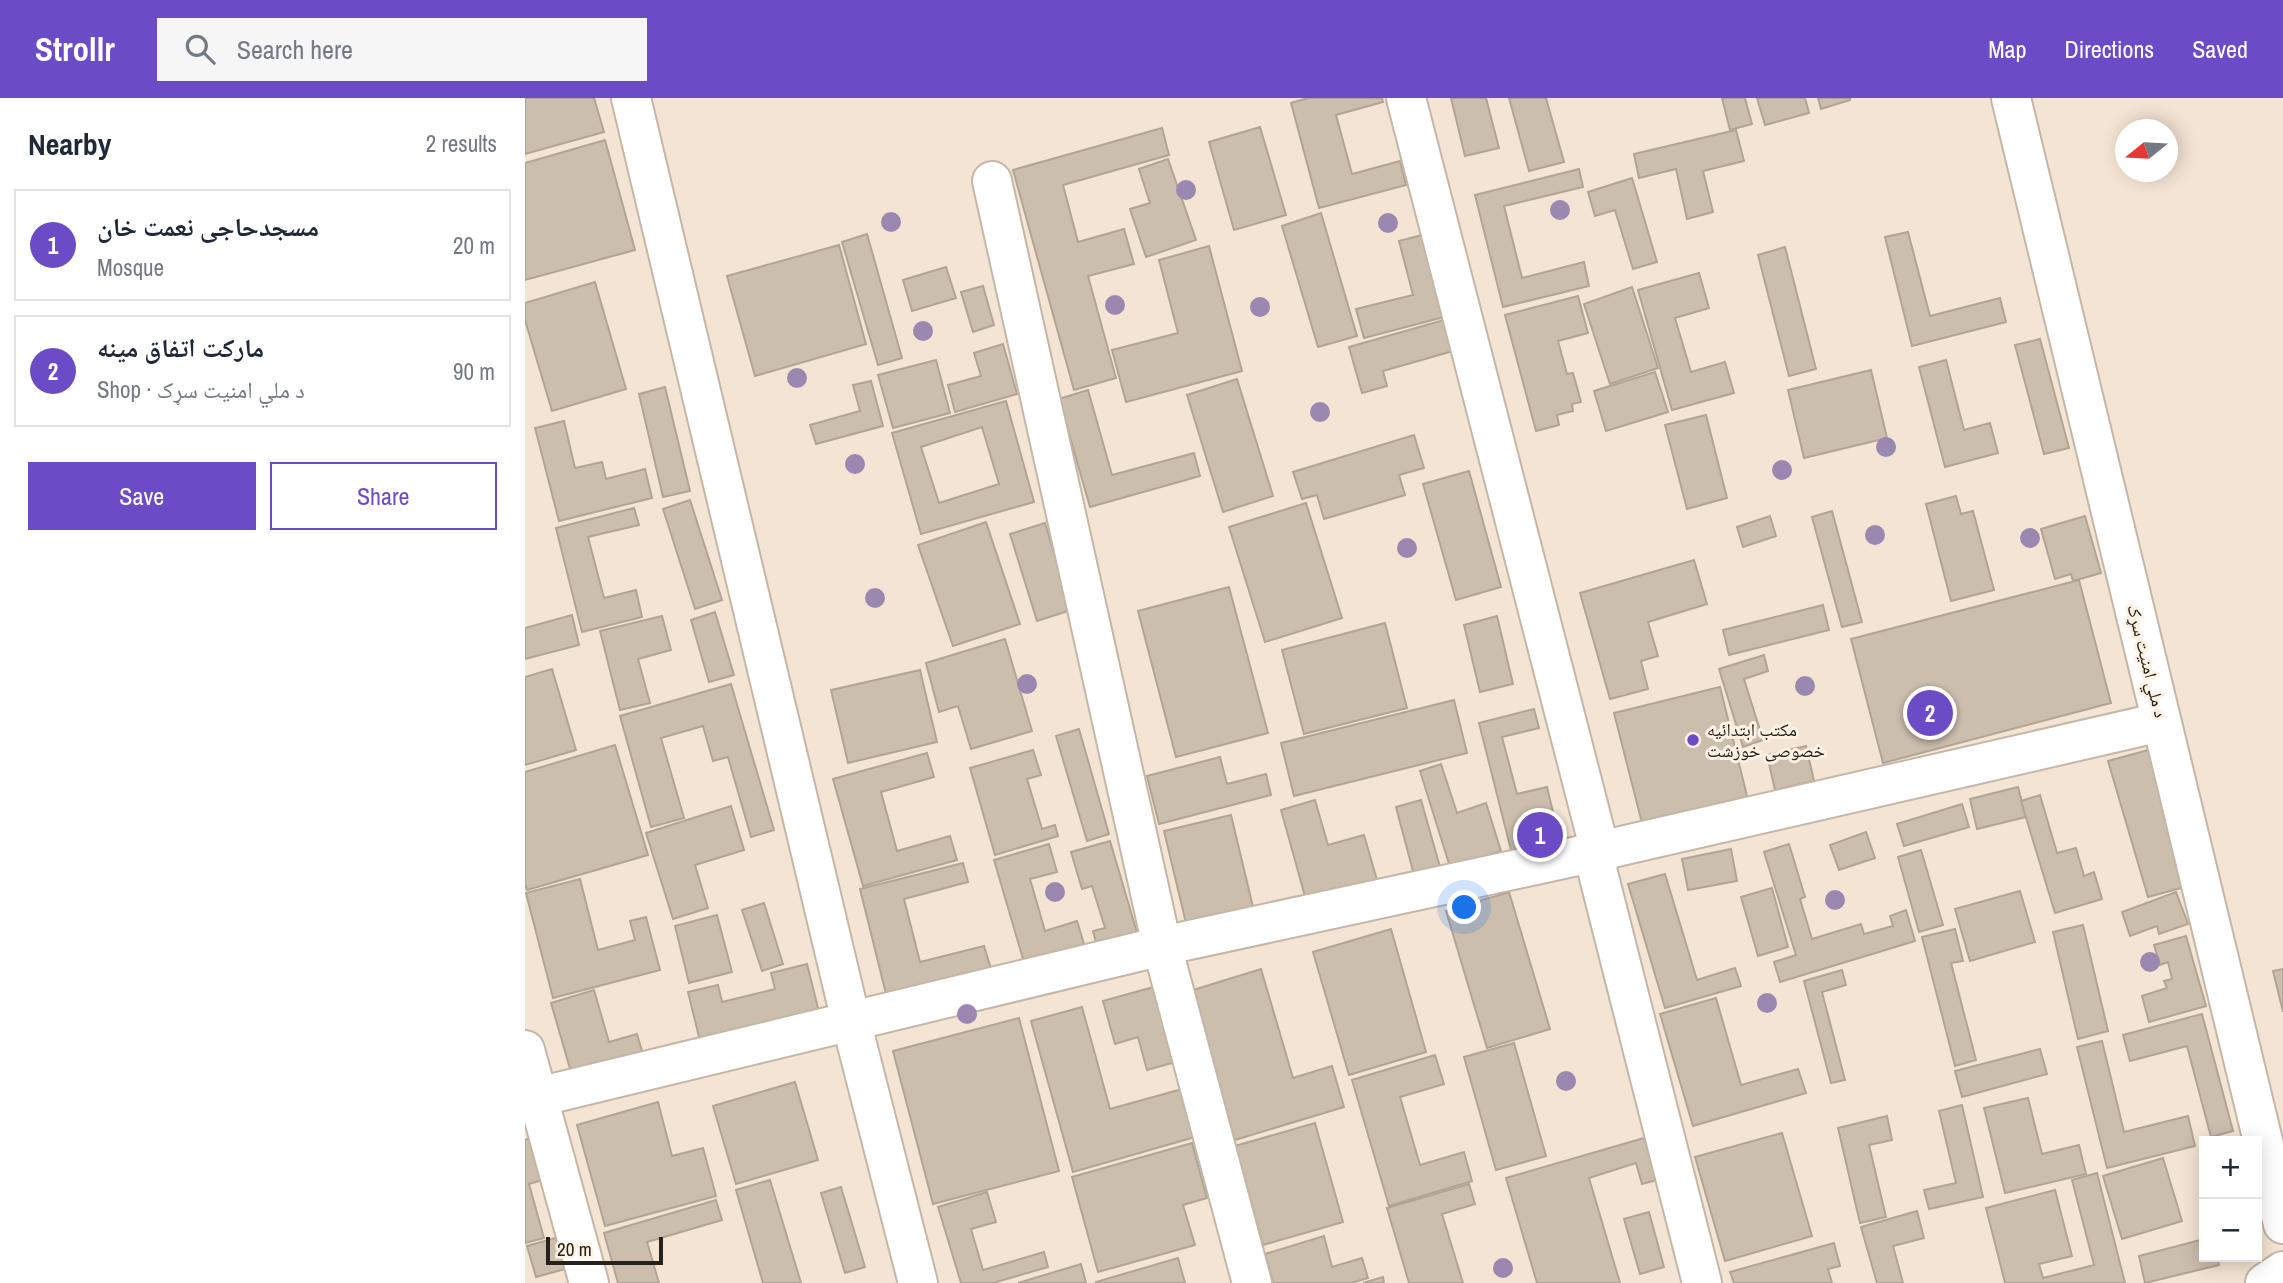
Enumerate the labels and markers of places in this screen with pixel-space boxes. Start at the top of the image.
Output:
pin: 2 [1907,687,1953,739]
place label: مکتب ابتدائیه خصوصی خوزشت [1707,717,1825,763]
marker: مکتب ابتدائیه خصوصی خوزشت [1685,732,1701,748]
pin: 1 [1517,809,1563,861]

